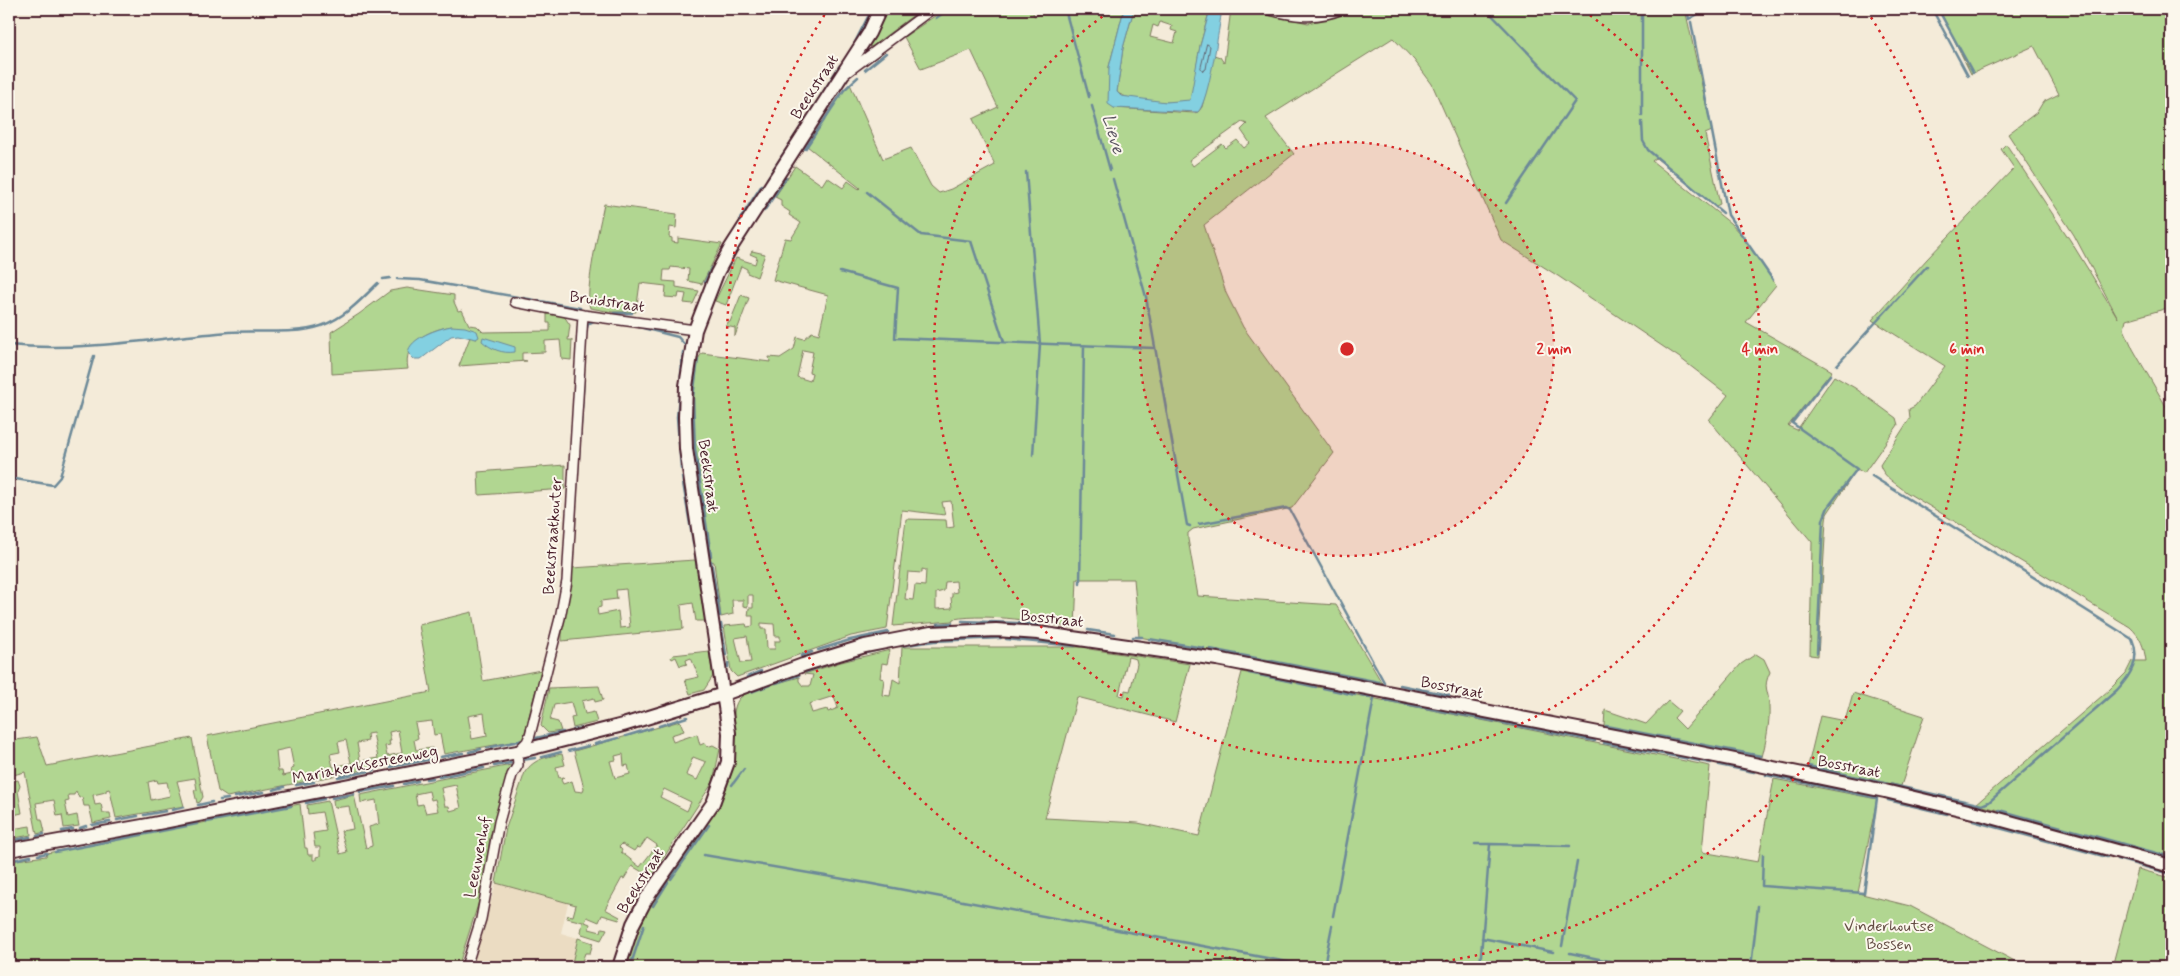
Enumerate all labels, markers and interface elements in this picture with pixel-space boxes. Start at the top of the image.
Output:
street label: Beekstraat [786,50,844,124]
water label: Lieve [1096,111,1130,157]
street label: Bruidstraat [568,286,646,318]
centre of rings [1338,340,1356,358]
text: 2 min [1536,340,1572,360]
text: 4 min [1742,340,1778,360]
text: 6 min [1949,340,1985,360]
street label: Beekstraat [692,438,724,514]
street label: Beekstraatkouter [538,476,568,595]
street label: Bosstraat [1019,605,1085,633]
street label: Bosstraat [1419,672,1485,704]
street label: Mariakerksesteenweg [290,741,440,790]
street label: Bosstraat [1816,751,1882,783]
street label: Leeuwenhof [460,814,496,900]
street label: Beekstraat [613,844,669,918]
park label: Vinderhoutse Bossen [1844,916,1934,955]

